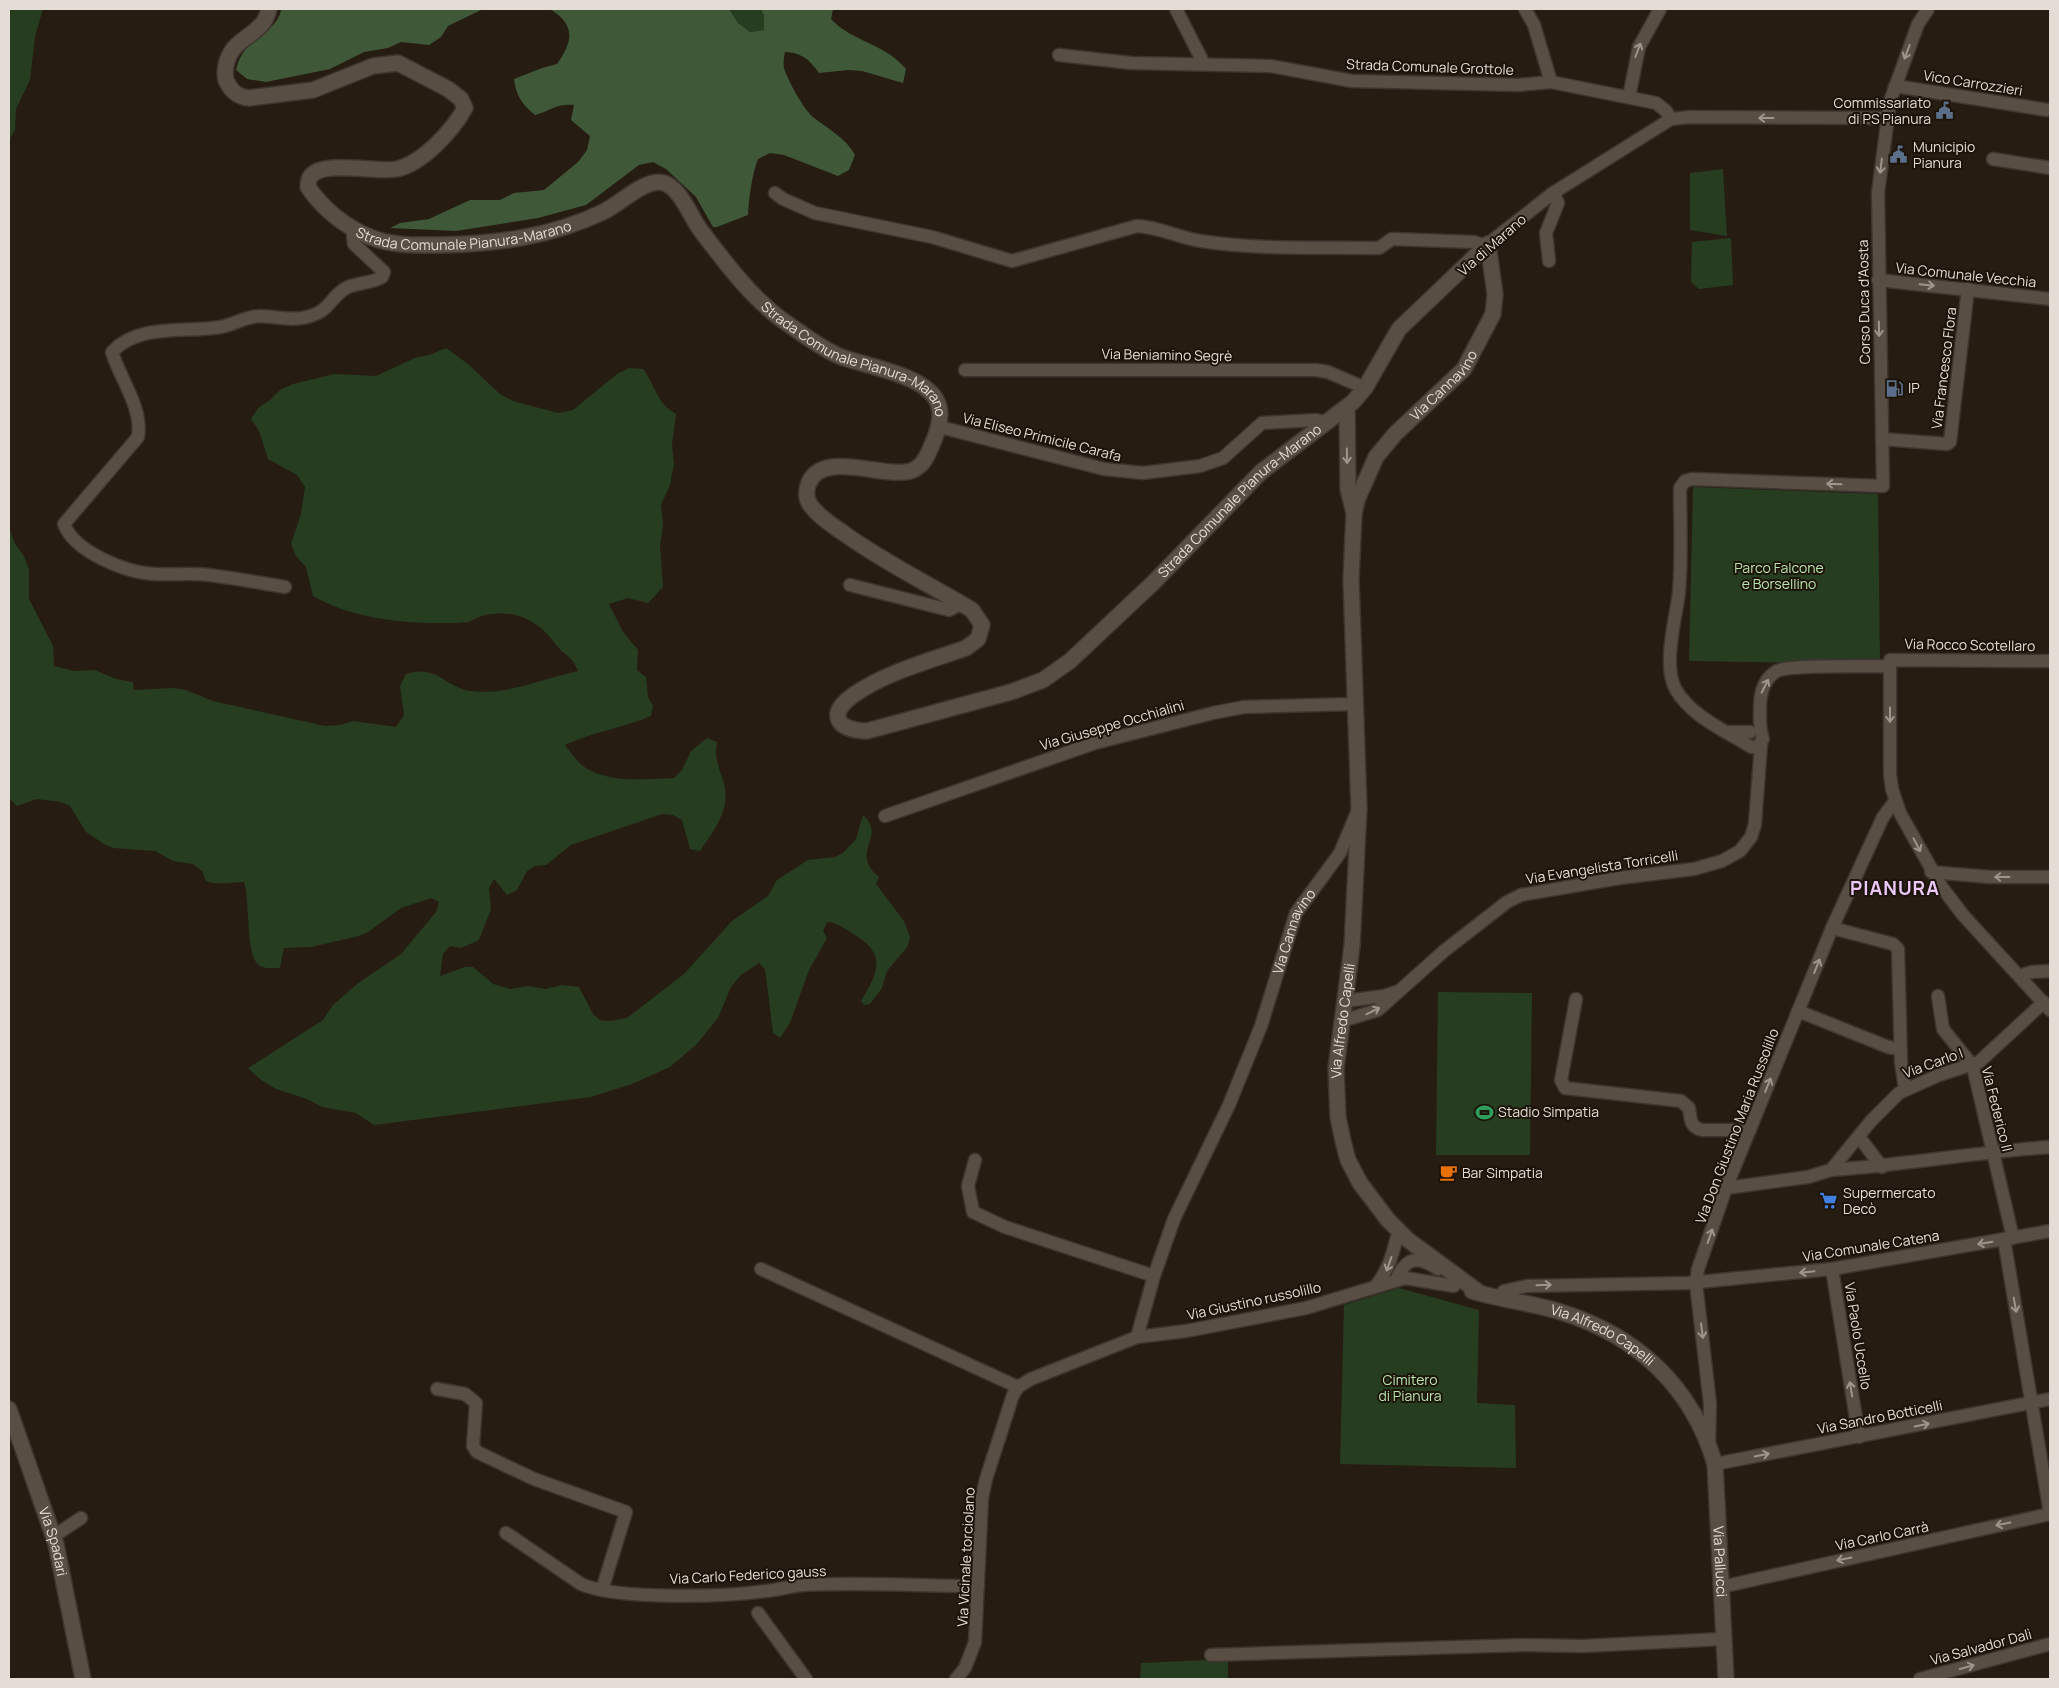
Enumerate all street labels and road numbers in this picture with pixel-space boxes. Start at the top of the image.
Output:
street label: Strada Comunale Grottole [1346,54,1514,79]
street label: Vico Carrozzieri [1922,65,2024,100]
street label: Via di Marano [1453,210,1530,280]
street label: Strada Comunale Pianura-Marano [353,216,574,254]
street label: Corso Duca d'Aosta [1853,239,1874,365]
street label: Via Comunale Vecchia [1895,258,2037,291]
street label: Strada Comunale Pianura-Marano [757,297,950,417]
street label: Via Francesco Flora [1927,306,1960,430]
street label: Via Beniamino Segrè [1101,344,1233,365]
street label: Via Cannavino [1405,347,1481,424]
street label: Via Eliseo Primicile Carafa [961,408,1123,465]
street label: Strada Comunale Pianura-Marano [1153,419,1325,582]
street label: Via Rocco Scotellaro [1904,634,2036,655]
street label: Via Giuseppe Occhialini [1038,695,1186,754]
street label: Via Evangelista Torricelli [1525,845,1679,888]
street label: Via Cannavino [1268,885,1320,976]
street label: Via Alfredo Capelli [1326,962,1359,1079]
street label: Via Don Giustino Maria Russolillo [1690,1025,1783,1226]
street label: Via Carlo I [1900,1043,1965,1082]
street label: Via Federico II [1978,1064,2017,1153]
street label: Via Comunale Catena [1801,1225,1941,1266]
street label: Via Giustino russolillo [1185,1277,1323,1324]
street label: Via Paolo Uccello [1841,1281,1876,1391]
street label: Via Alfredo Capelli [1549,1299,1659,1369]
street label: Via Sandro Botticelli [1816,1395,1944,1438]
street label: Via Vicinale torciolano [952,1487,979,1627]
street label: Via Spadari [35,1504,72,1578]
street label: Via Carlo Carrà [1834,1516,1930,1555]
street label: Via Pallucci [1709,1525,1732,1598]
street label: Via Carlo Federico gauss [669,1561,827,1588]
street label: Via Salvador Dalì [1928,1624,2034,1669]

